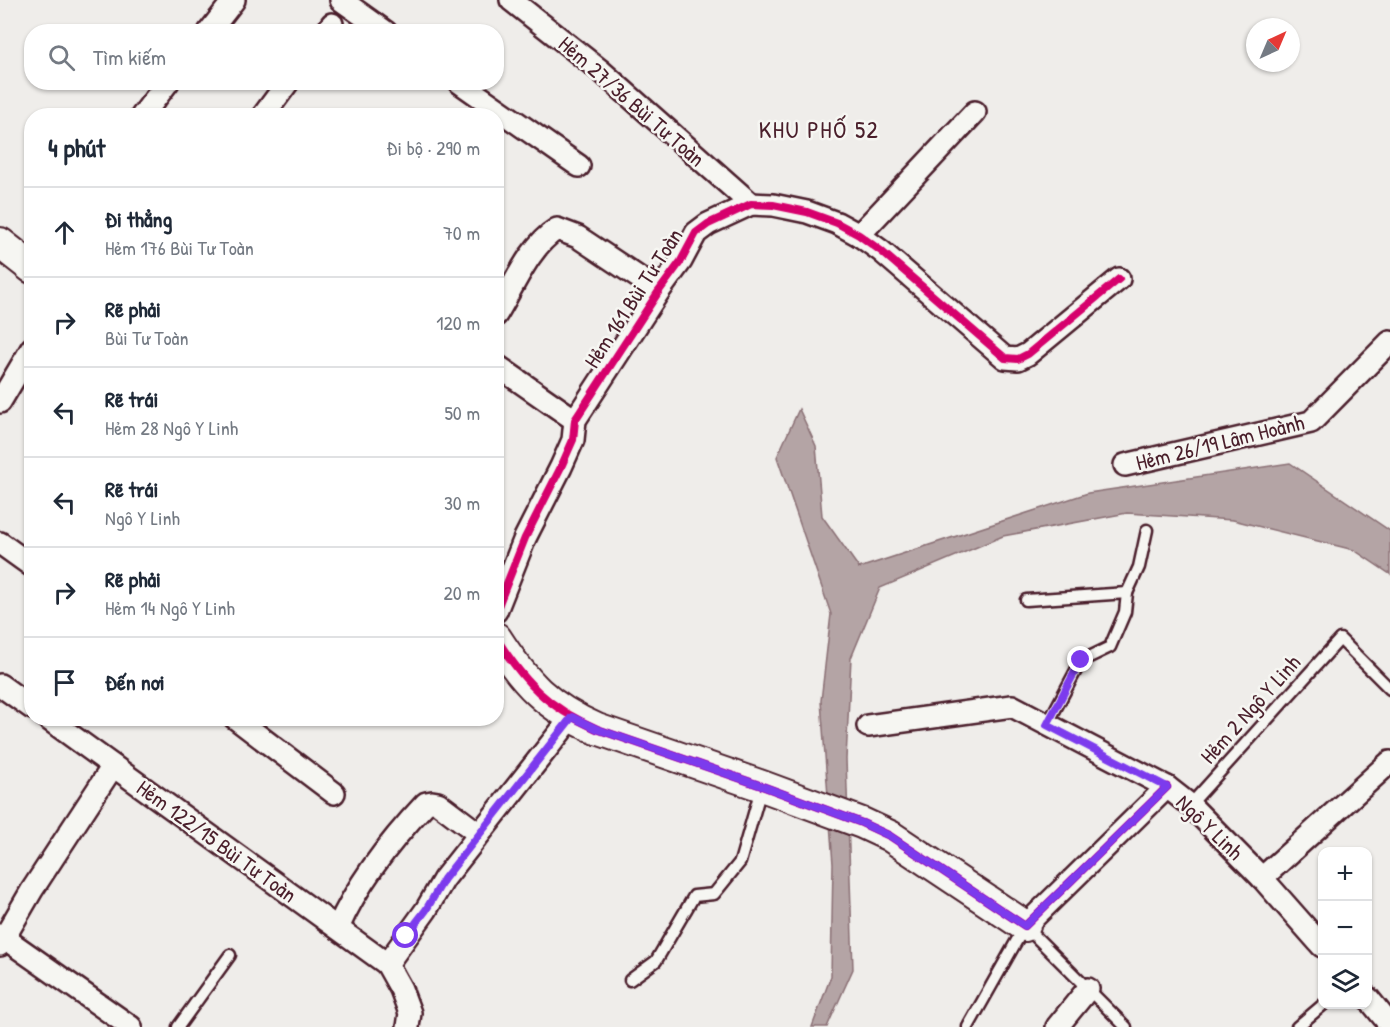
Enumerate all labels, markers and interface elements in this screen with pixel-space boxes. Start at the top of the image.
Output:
north arrow [1246,18,1300,72]
search box [24,24,504,90]
street label: Hẻm 27/36 Bùi Tư Toàn [552,29,712,173]
icon: search [45,41,78,74]
text: Tìm kiếm [93,42,166,72]
district label: KHU PHỐ 52 [759,113,879,145]
text: 4 phút [48,130,105,165]
text: Đi bộ · 290 m [387,134,480,161]
text: Đi thẳng [105,204,172,234]
icon: ahead [48,216,81,249]
text: 70 m [443,219,480,246]
street label: Hẻm 161 Bùi Tư Toàn [577,222,689,374]
text: Hẻm 176 Bùi Tư Toàn [105,234,254,261]
text: Rẽ phải [105,294,161,324]
icon: right [48,306,81,339]
text: 120 m [436,309,480,336]
text: Bùi Tư Toàn [105,324,188,351]
text: Rẽ trái [105,384,158,414]
icon: left [48,396,81,429]
text: 50 m [444,399,480,426]
street label: Hẻm 26/19 Lâm Hoành [1133,407,1307,477]
text: Hẻm 28 Ngô Y Linh [105,414,238,441]
text: Rẽ trái [105,474,158,504]
icon: left [48,486,81,519]
text: 30 m [444,489,480,516]
text: Ngô Y Linh [105,504,180,531]
text: Rẽ phải [105,564,161,594]
icon: right [48,576,81,609]
text: 20 m [443,579,480,606]
text: Hẻm 14 Ngô Y Linh [105,594,235,621]
route end [1067,646,1093,672]
street label: Hẻm 2 Ngô Y Linh [1193,648,1307,770]
icon: arrive [48,666,81,699]
text: Đến nơi [105,667,165,697]
street label: Hẻm 122/15 Bùi Tư Toàn [131,773,303,909]
street label: Ngô Y Linh [1170,788,1250,866]
map controls [1318,847,1372,1009]
button: + [1318,847,1372,901]
button: − [1318,901,1372,955]
route start [392,922,418,948]
button: layers [1318,955,1372,1009]

